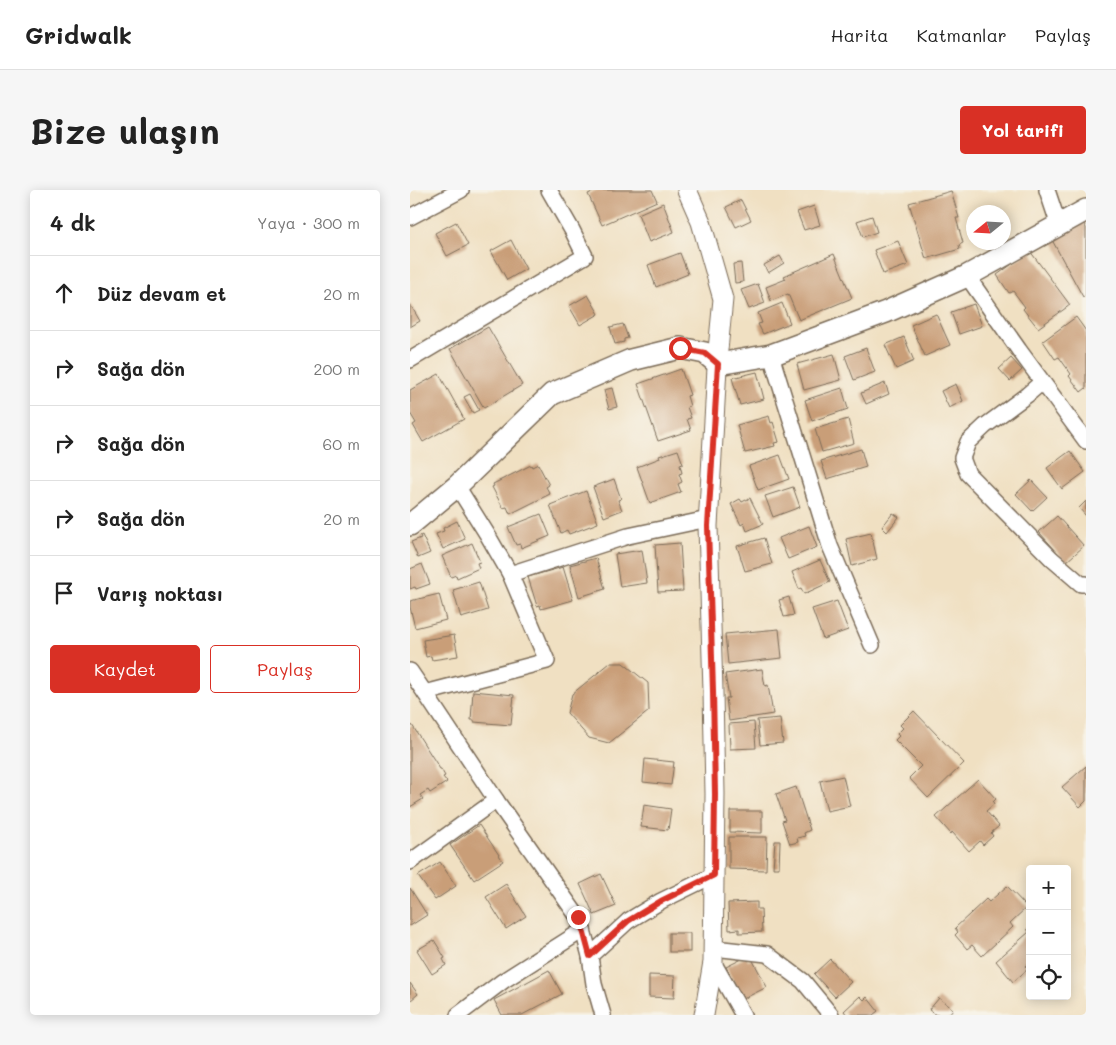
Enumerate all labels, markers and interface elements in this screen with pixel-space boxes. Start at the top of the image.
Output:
text: Gridwalk [25,19,132,50]
text: Harita [831,23,889,47]
text: Katmanlar [917,23,1007,47]
text: Paylaş [1035,23,1091,47]
button: Yol tarifi [960,106,1086,154]
text: Bize ulaşın [30,107,220,153]
north arrow [966,205,1011,250]
text: 4 dk [50,209,96,236]
text: Yaya · 300 m [257,212,360,233]
icon: ahead [50,279,78,307]
text: Düz devam et [97,281,226,306]
text: 20 m [323,283,360,304]
route start [669,337,692,360]
icon: right [50,354,78,382]
text: Sağa dön [97,356,185,381]
text: 200 m [313,358,360,379]
icon: right [50,429,78,457]
text: Sağa dön [97,431,185,456]
text: 60 m [323,433,360,454]
icon: right [50,504,78,532]
text: Sağa dön [97,506,185,531]
text: 20 m [323,508,360,529]
icon: arrive [50,579,78,607]
text: Varış noktası [97,581,223,606]
button: Kaydet [50,645,200,693]
button: Paylaş [210,645,360,693]
map controls [1026,865,1071,1000]
button: + [1026,865,1071,910]
route end [567,906,590,929]
button: − [1026,910,1071,955]
button: locate [1026,955,1071,1000]

